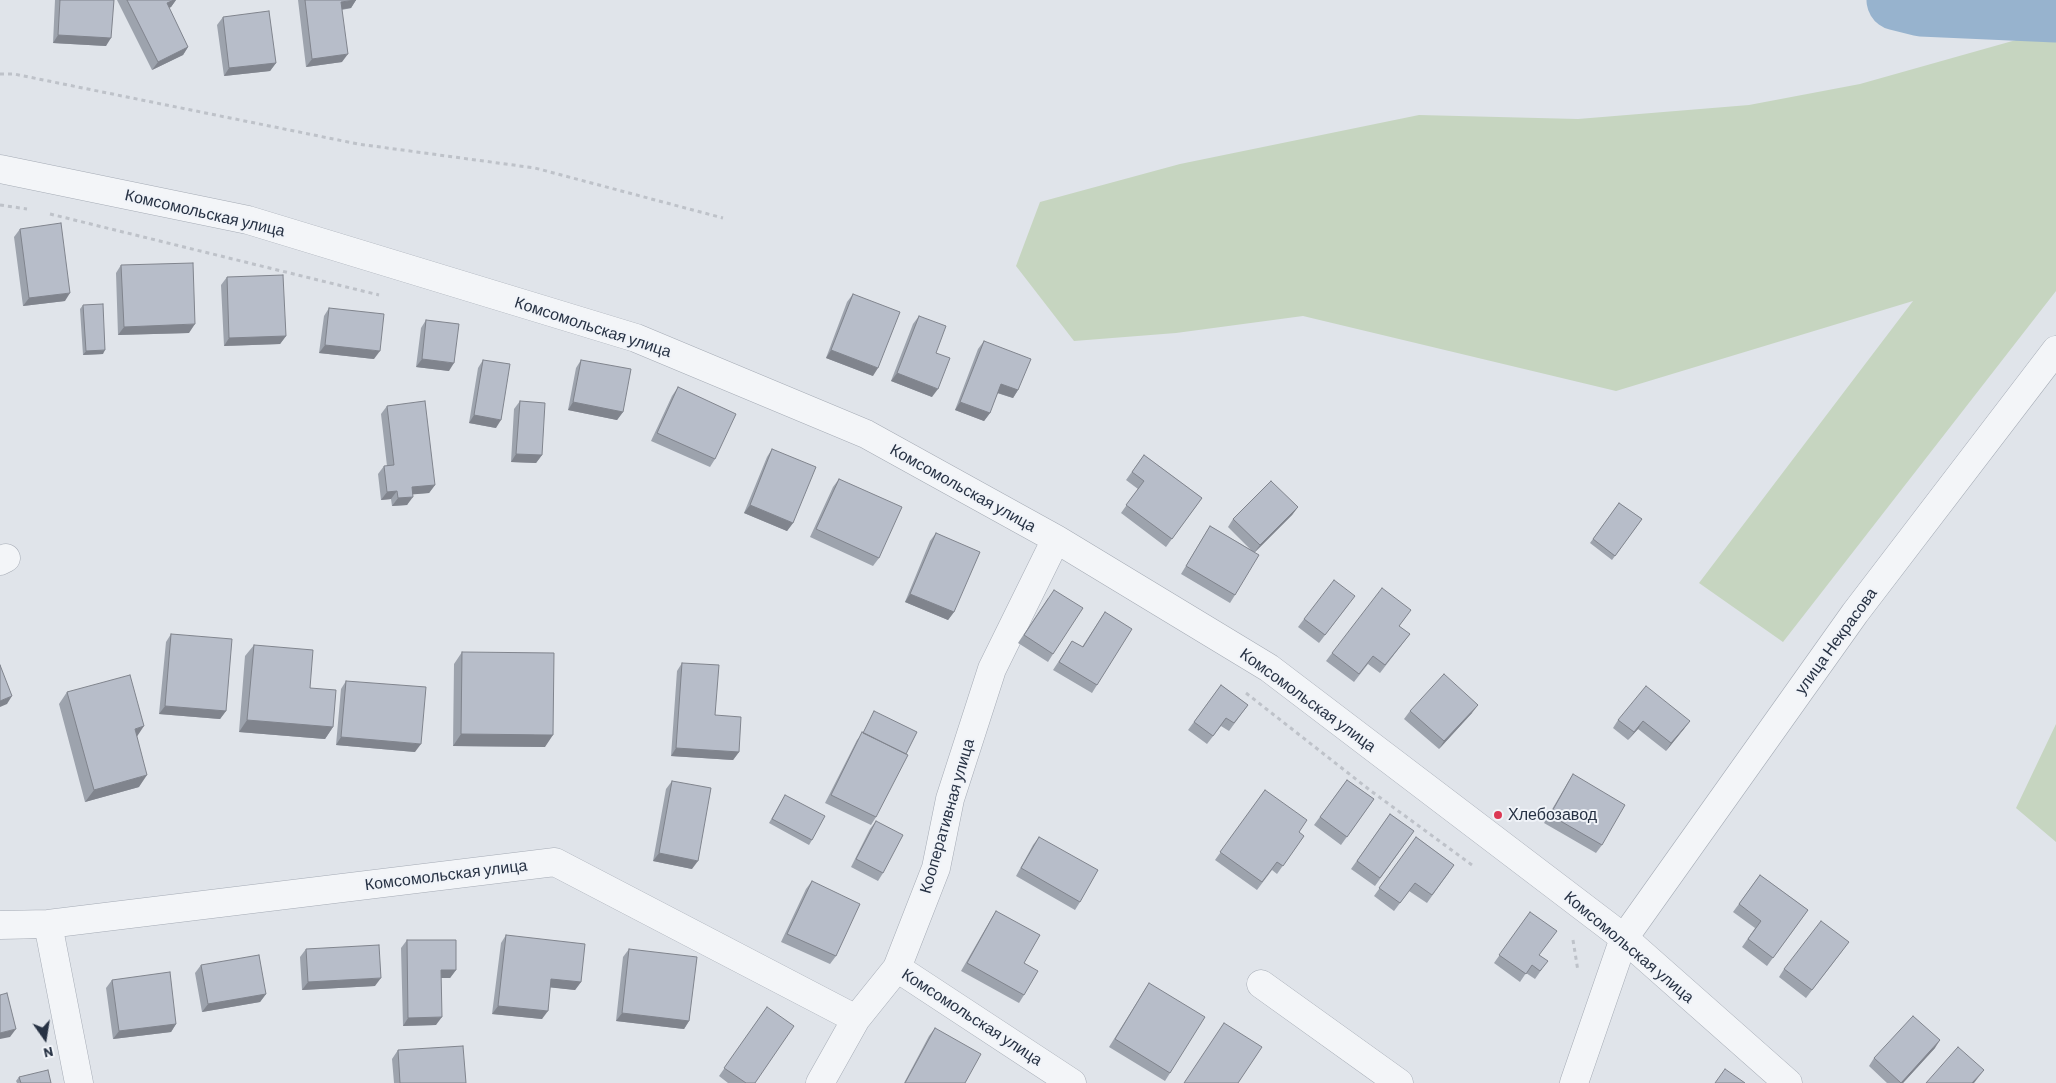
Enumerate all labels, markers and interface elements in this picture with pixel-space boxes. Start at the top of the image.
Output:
street label: Комсомольская улица [123,185,287,241]
street label: Комсомольская улица [512,293,674,361]
street label: Комсомольская улица [887,440,1039,536]
street label: улица Некрасова [1791,584,1881,698]
street label: Комсомольская улица [1236,644,1380,756]
street label: Кооперативная улица [916,736,978,896]
place label: Хлебозавод [1508,805,1597,825]
marker: Хлебозавод [1492,809,1504,821]
street label: Комсомольская улица [364,856,528,894]
street label: Комсомольская улица [1560,887,1698,1007]
street label: Комсомольская улица [898,964,1046,1070]
north arrow [20,1013,70,1063]
text: N [42,1044,55,1062]

